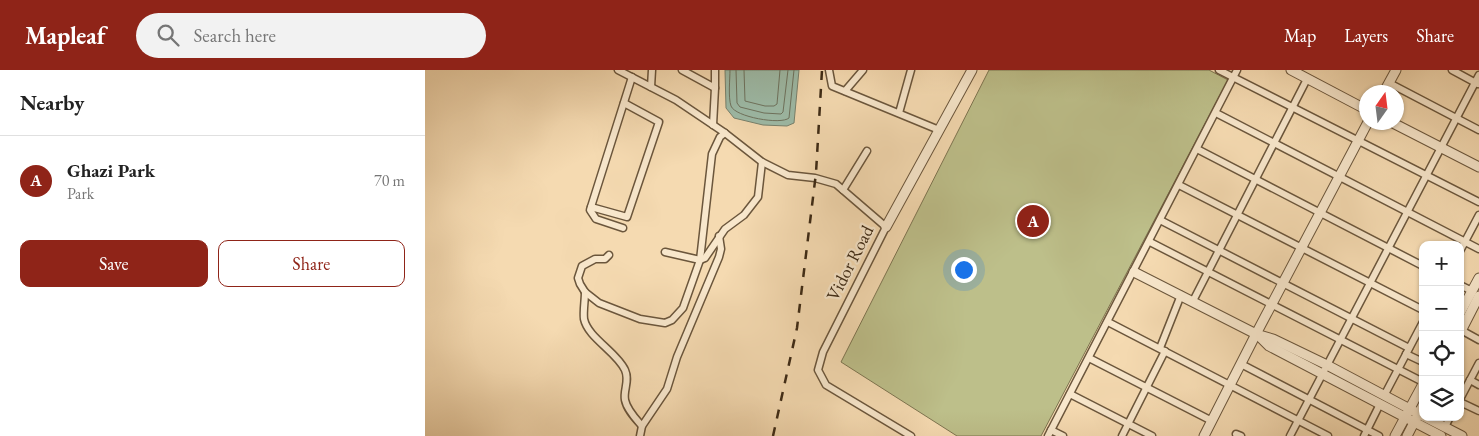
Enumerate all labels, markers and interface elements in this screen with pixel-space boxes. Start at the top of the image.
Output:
search box [136,13,486,58]
text: Mapleaf [25,20,106,51]
icon: search [154,21,182,49]
text: Search here [194,23,276,48]
text: Map [1284,24,1316,47]
text: Layers [1344,24,1388,47]
text: Share [1416,24,1454,47]
north arrow [1359,85,1404,130]
text: Nearby [20,89,84,116]
text: Ghazi Park [67,158,155,183]
text: A [30,170,42,191]
text: 70 m [374,170,405,191]
text: Park [67,183,94,204]
pin: A [1017,202,1049,240]
street label: Vidor Road [821,220,879,304]
button: Save [20,240,208,287]
button: Share [218,240,405,287]
map controls [1419,241,1464,421]
button: + [1419,241,1464,286]
your location [951,257,977,283]
button: − [1419,286,1464,331]
button: locate [1419,331,1464,376]
button: layers [1419,376,1464,421]

